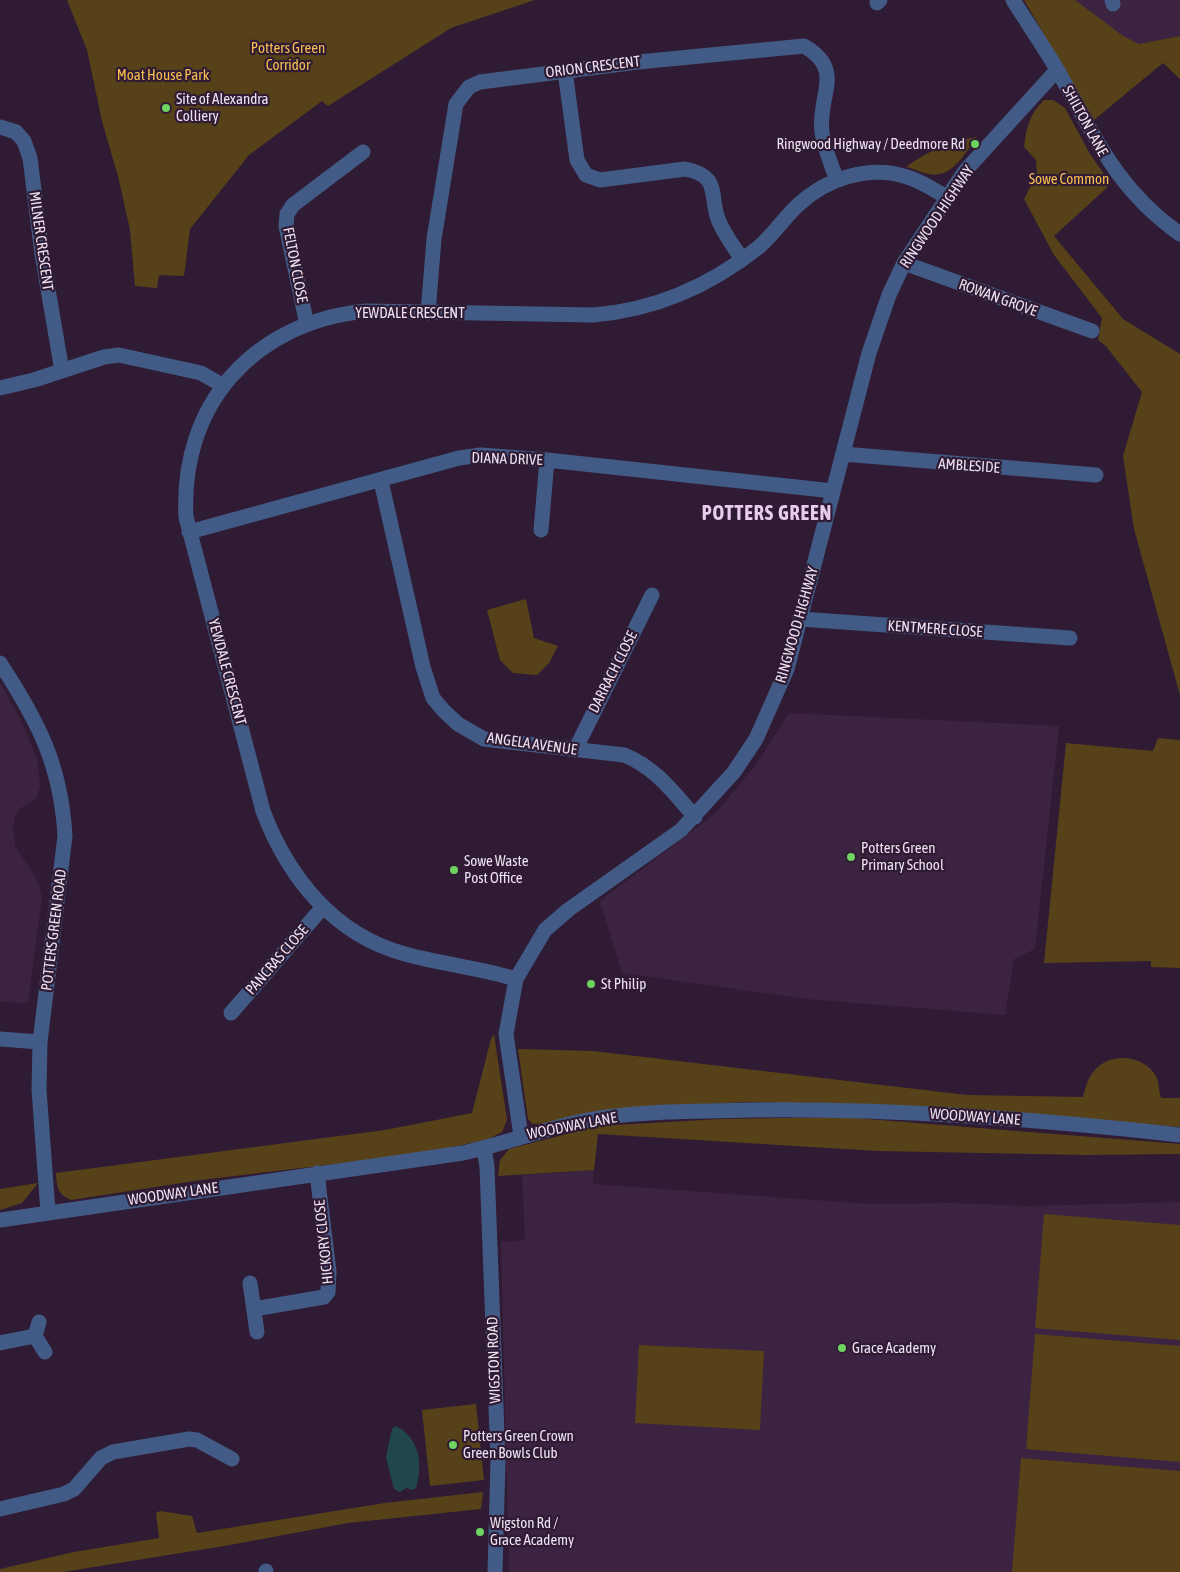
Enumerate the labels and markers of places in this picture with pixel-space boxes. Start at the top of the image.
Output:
place label: Site of Alexandra Colliery [176,90,268,125]
marker: Site of Alexandra Colliery [160,102,172,114]
place label: Ringwood Highway / Deedmore Rd [776,135,965,153]
marker: Ringwood Highway / Deedmore Rd [969,138,981,150]
place label: Potters Green Primary School [861,839,944,874]
marker: Potters Green Primary School [845,851,857,863]
place label: Sowe Waste Post Office [464,852,529,887]
marker: Sowe Waste Post Office [448,864,460,876]
place label: St Philip [601,975,646,993]
marker: St Philip [585,978,597,990]
place label: Grace Academy [852,1339,936,1357]
marker: Grace Academy [836,1342,848,1354]
place label: Potters Green Crown Green Bowls Club [463,1427,574,1462]
marker: Potters Green Crown Green Bowls Club [447,1439,459,1451]
place label: Wigston Rd / Grace Academy [490,1514,574,1549]
marker: Wigston Rd / Grace Academy [474,1526,486,1538]

